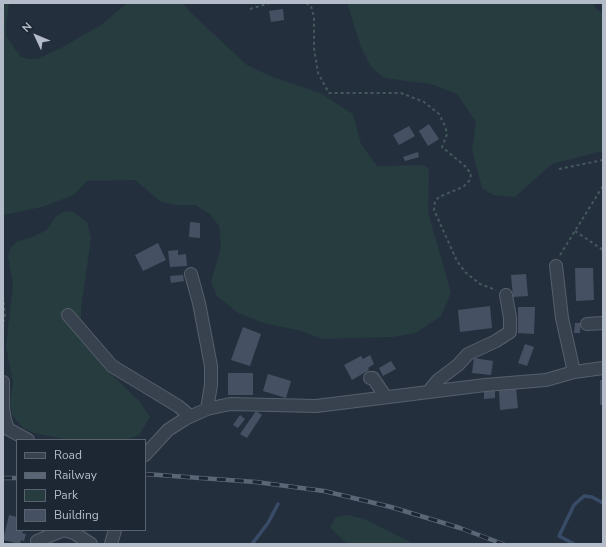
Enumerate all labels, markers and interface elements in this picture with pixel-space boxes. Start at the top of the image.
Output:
north arrow [16,16,56,56]
text: N [19,19,35,35]
legend [16,439,146,531]
text: Road [54,447,82,463]
text: Railway [54,467,97,483]
text: Park [54,487,78,503]
text: Building [54,507,99,523]

